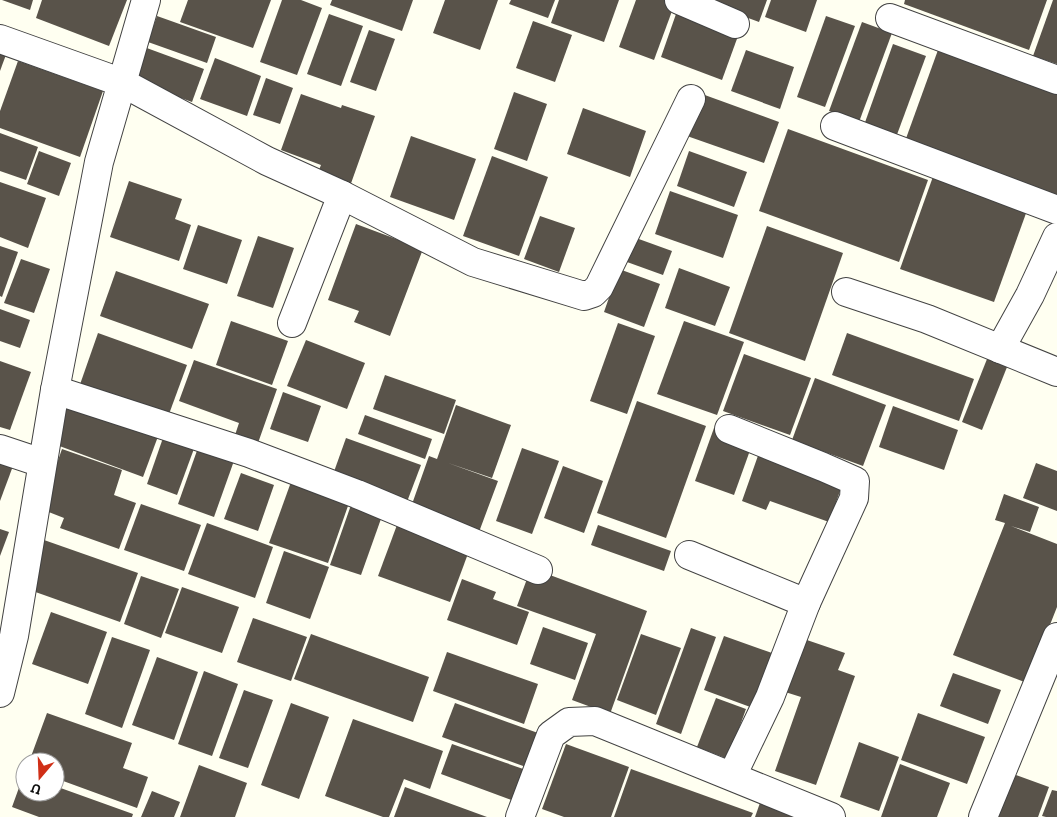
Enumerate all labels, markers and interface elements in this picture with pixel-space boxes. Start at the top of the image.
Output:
north arrow [15,752,65,802]
text: U [28,779,43,798]

